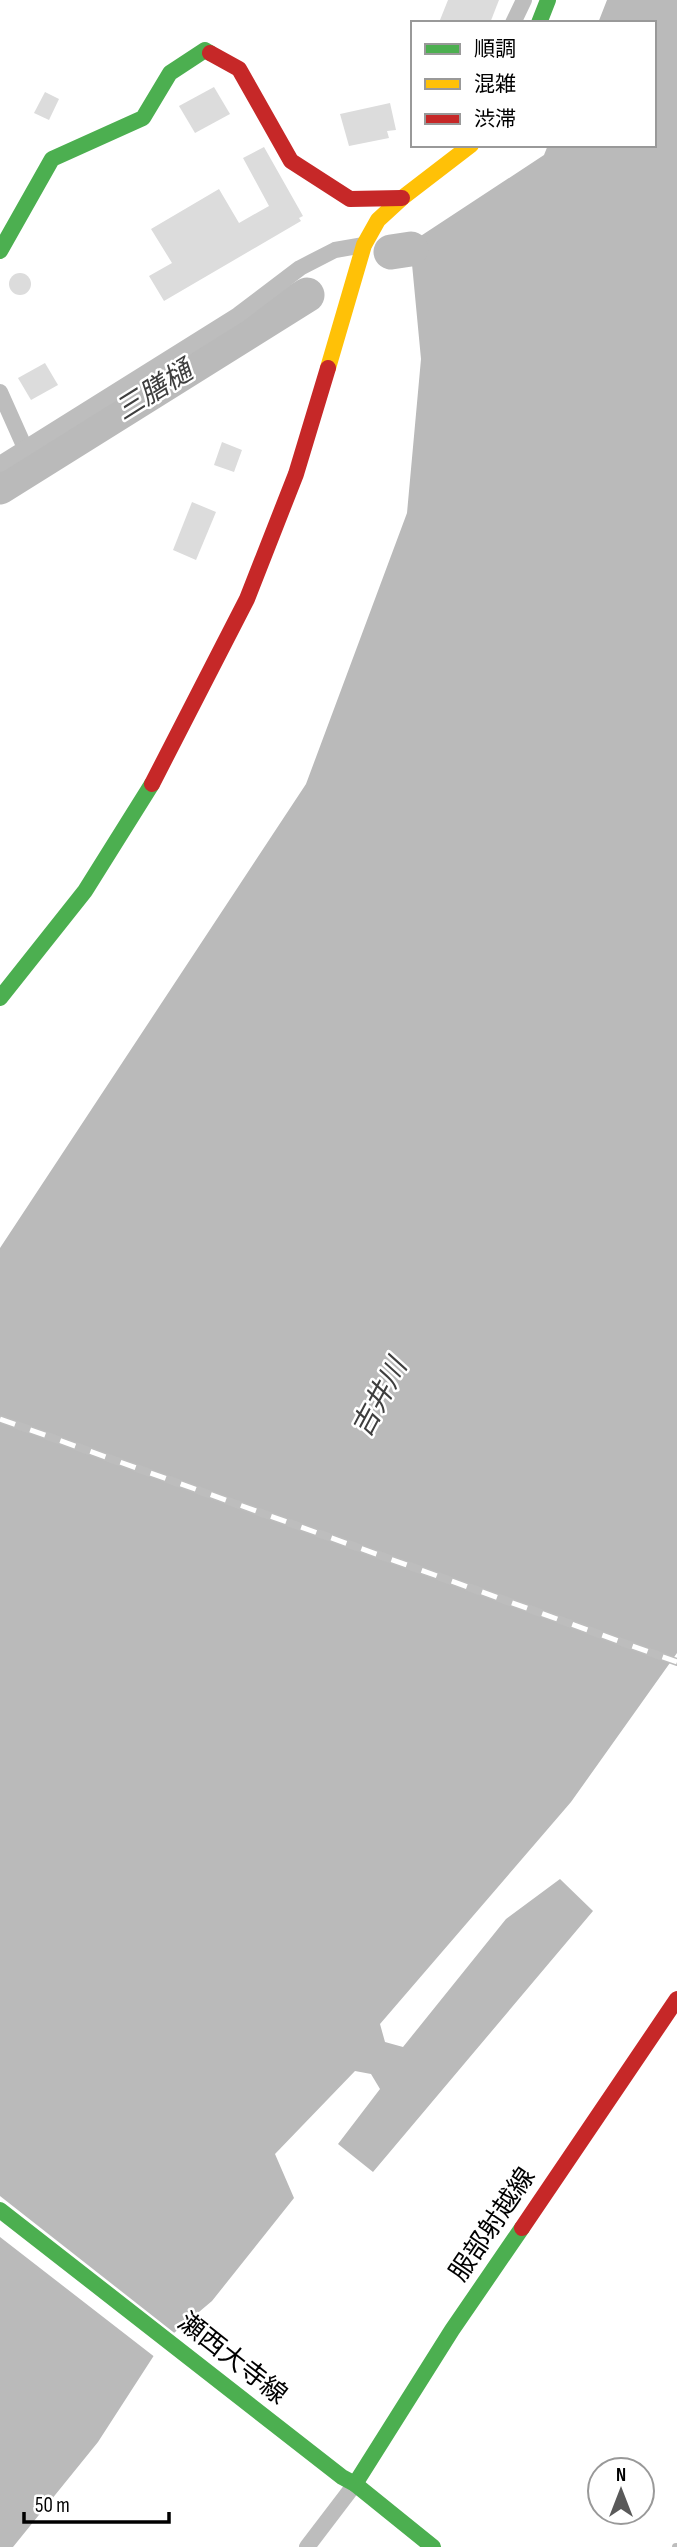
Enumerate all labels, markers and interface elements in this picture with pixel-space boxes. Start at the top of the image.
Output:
legend [411,21,656,147]
text: 順調 [474,37,516,62]
text: 混雑 [474,72,516,97]
text: 渋滞 [474,107,516,132]
water label: 三膳樋 [110,353,202,427]
water label: 吉井川 [346,1351,416,1443]
street label: 服部射越線 [444,2162,542,2288]
street label: 瀬西大寺線 [171,2307,293,2411]
north arrow [586,2456,656,2526]
text: N [616,2464,626,2487]
scale bar [24,2480,170,2524]
text: 50 m [35,2493,70,2518]

